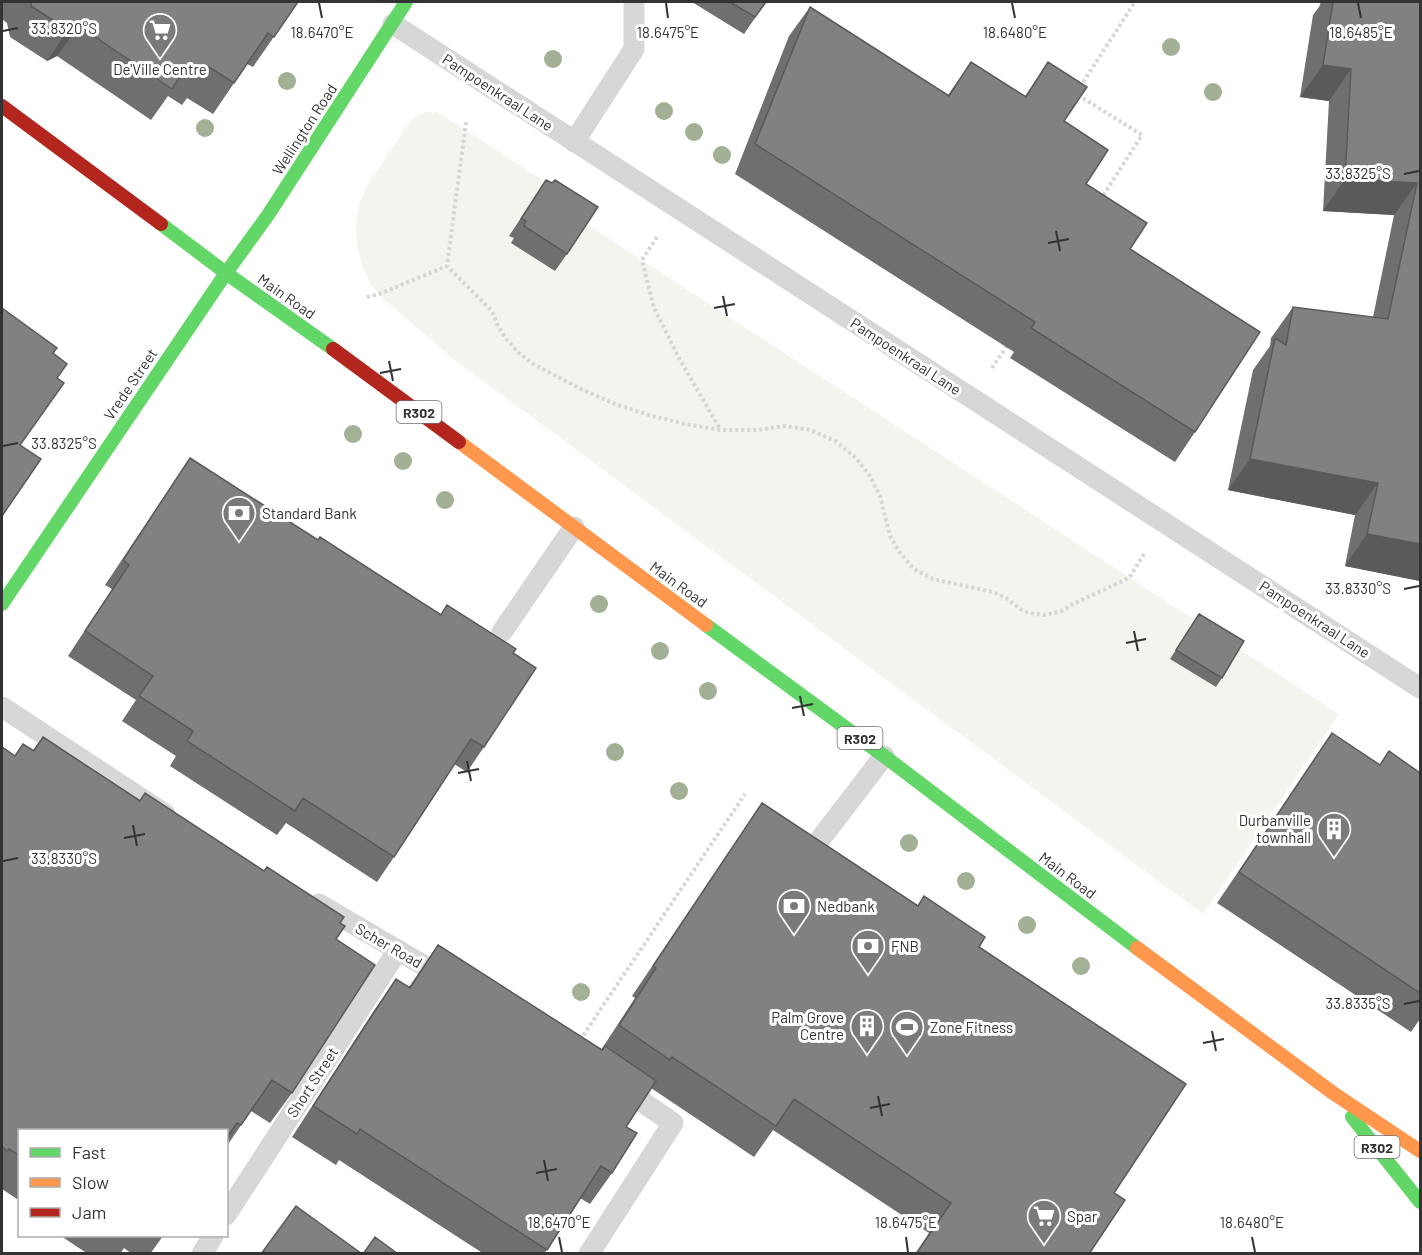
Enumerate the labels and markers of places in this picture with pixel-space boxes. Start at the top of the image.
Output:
supermarket icon: De'Ville Centre [142,12,178,59]
place label: De'Ville Centre [113,60,207,78]
bank icon: Standard Bank [221,495,257,542]
place label: Standard Bank [262,504,357,522]
place label: Durbanville townhall [1239,811,1311,846]
building icon: Durbanville townhall [1316,811,1352,858]
bank icon: Nedbank [776,888,812,935]
place label: Nedbank [817,897,875,915]
bank icon: FNB [850,928,886,975]
place label: FNB [891,937,919,955]
place label: Palm Grove Centre [771,1008,844,1043]
building icon: Palm Grove Centre [849,1008,885,1055]
sports icon: Zone Fitness [889,1009,925,1056]
place label: Zone Fitness [930,1018,1013,1036]
supermarket icon: Spar [1026,1198,1062,1245]
place label: Spar [1067,1207,1098,1225]

